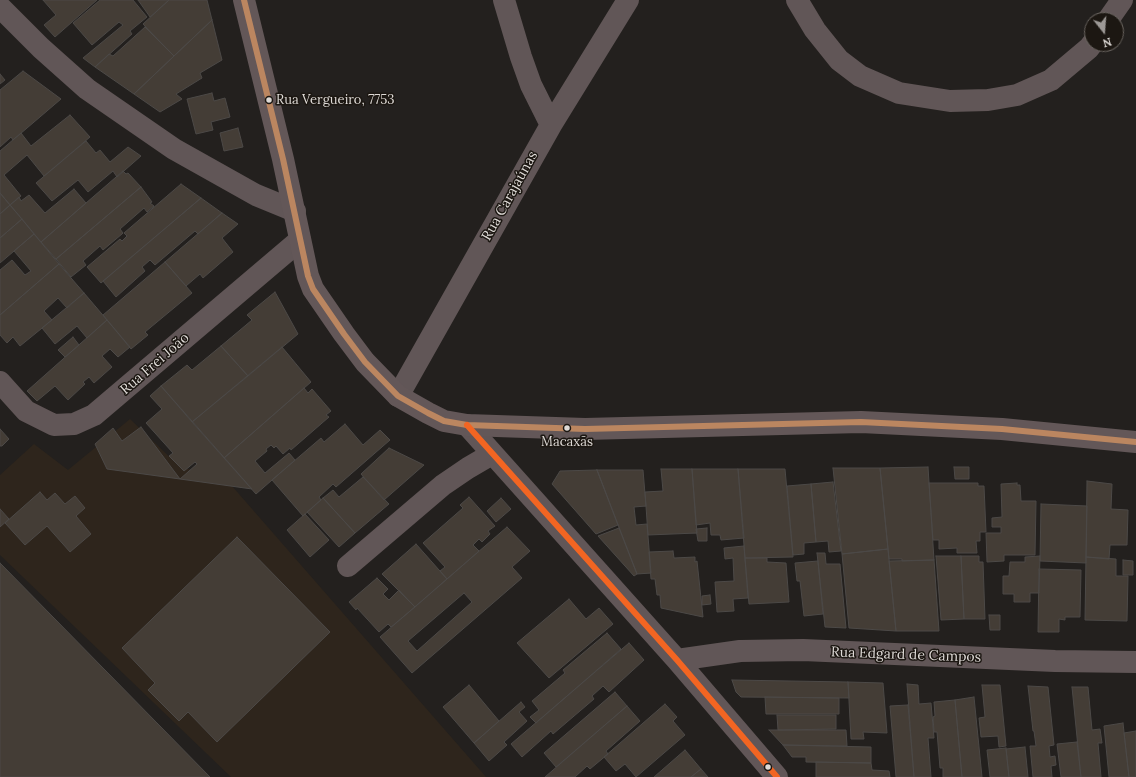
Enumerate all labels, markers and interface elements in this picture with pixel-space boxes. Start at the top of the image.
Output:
north arrow [1084,12,1124,52]
text: N [1101,35,1113,50]
place label: Rua Vergueiro, 7753 [276,92,394,108]
marker: Rua Vergueiro, 7753 [264,95,274,105]
street label: Rua Carajaúnas [479,148,541,244]
street label: Rua Frei João [117,330,193,398]
marker: Macaxãs [562,423,572,433]
place label: Macaxãs [541,434,593,450]
street label: Rua Edgard de Campos [831,644,981,666]
unlabelled marker [763,762,773,772]

